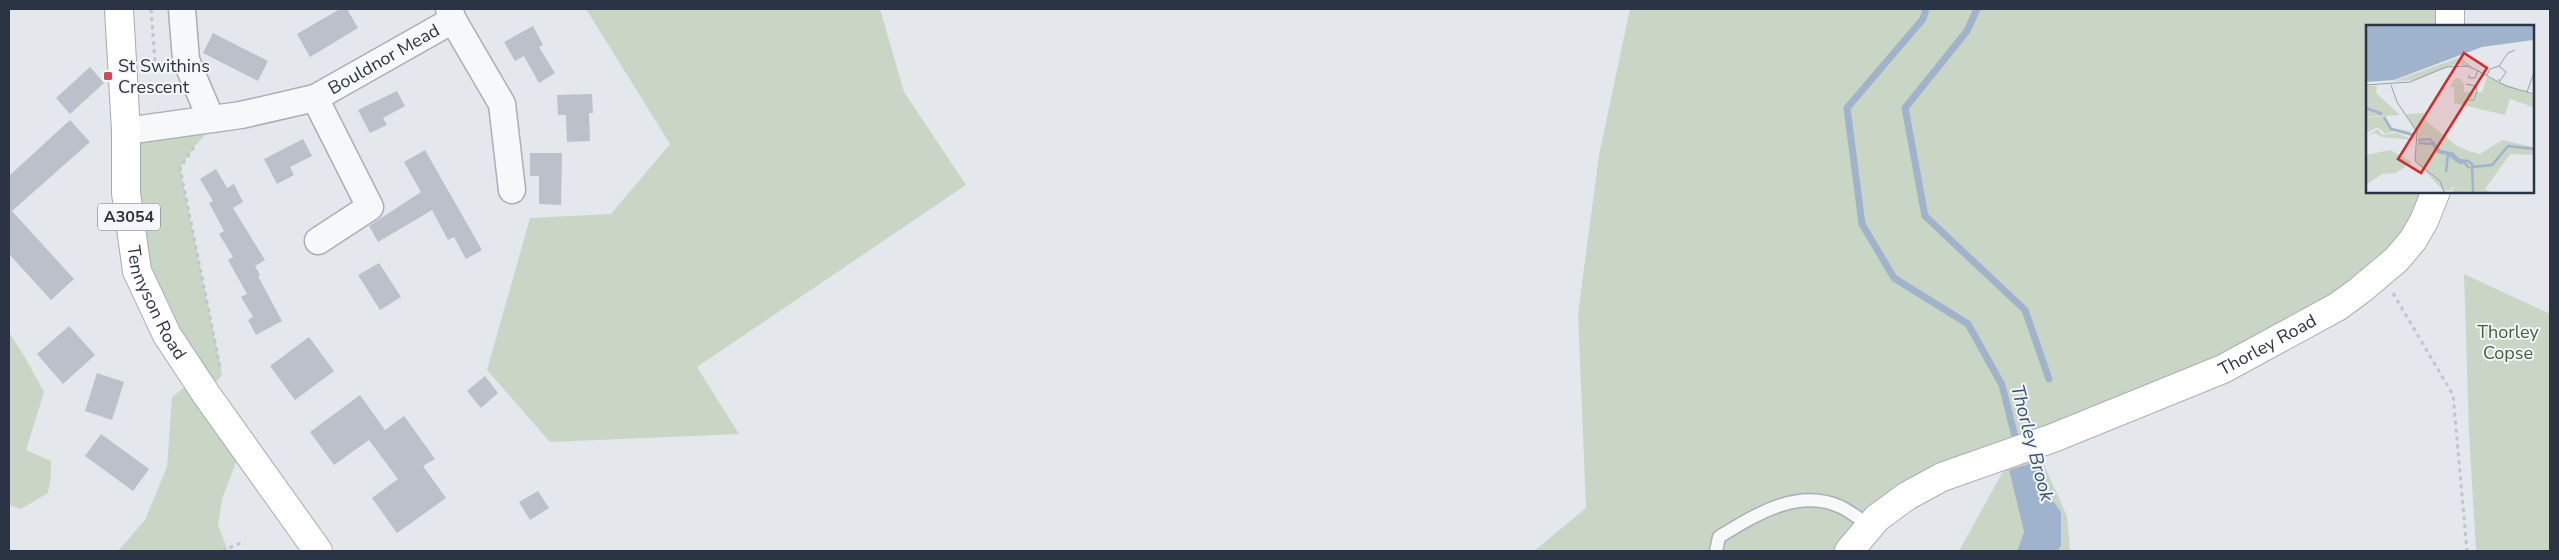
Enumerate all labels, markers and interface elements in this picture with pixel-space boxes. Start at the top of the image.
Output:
street label: Bouldnor Mead [324,18,444,100]
inset map [2366,25,2534,192]
place label: St Swithins Crescent [118,54,210,99]
marker: St Swithins Crescent [102,70,114,82]
road number: A3054 [98,203,160,230]
street label: Tennyson Road [121,244,192,364]
street label: Thorley Road [2214,308,2321,381]
park label: Thorley Copse [2477,320,2539,365]
water label: Thorley Brook [2004,382,2060,505]

